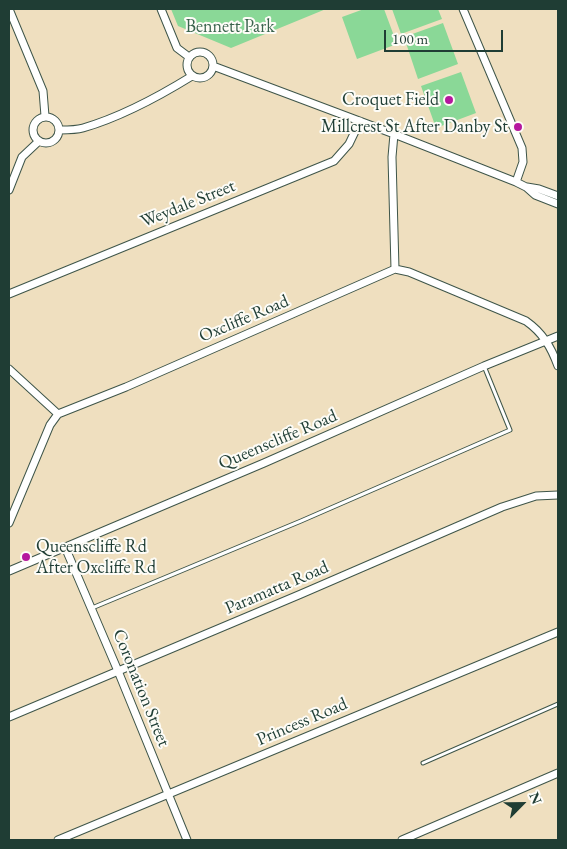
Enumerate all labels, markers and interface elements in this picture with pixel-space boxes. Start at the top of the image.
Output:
park label: Bennett Park [185,16,275,38]
scale bar [387,20,506,52]
text: 100 m [392,29,428,48]
place label: Croquet Field [342,89,439,111]
marker: Croquet Field [443,94,455,106]
place label: Millcrest St After Danby St [321,116,508,138]
marker: Millcrest St After Danby St [512,121,524,133]
street label: Weydale Street [138,175,238,233]
street label: Oxcliffe Road [196,290,292,348]
street label: Queenscliffe Road [215,405,341,475]
place label: Queenscliffe Rd After Oxcliffe Rd [36,536,156,578]
marker: Queenscliffe Rd After Oxcliffe Rd [20,551,32,563]
street label: Paramatta Road [222,556,332,620]
street label: Coronation Street [108,626,174,750]
street label: Princess Road [253,693,351,751]
north arrow [497,779,547,829]
text: N [525,789,546,807]

